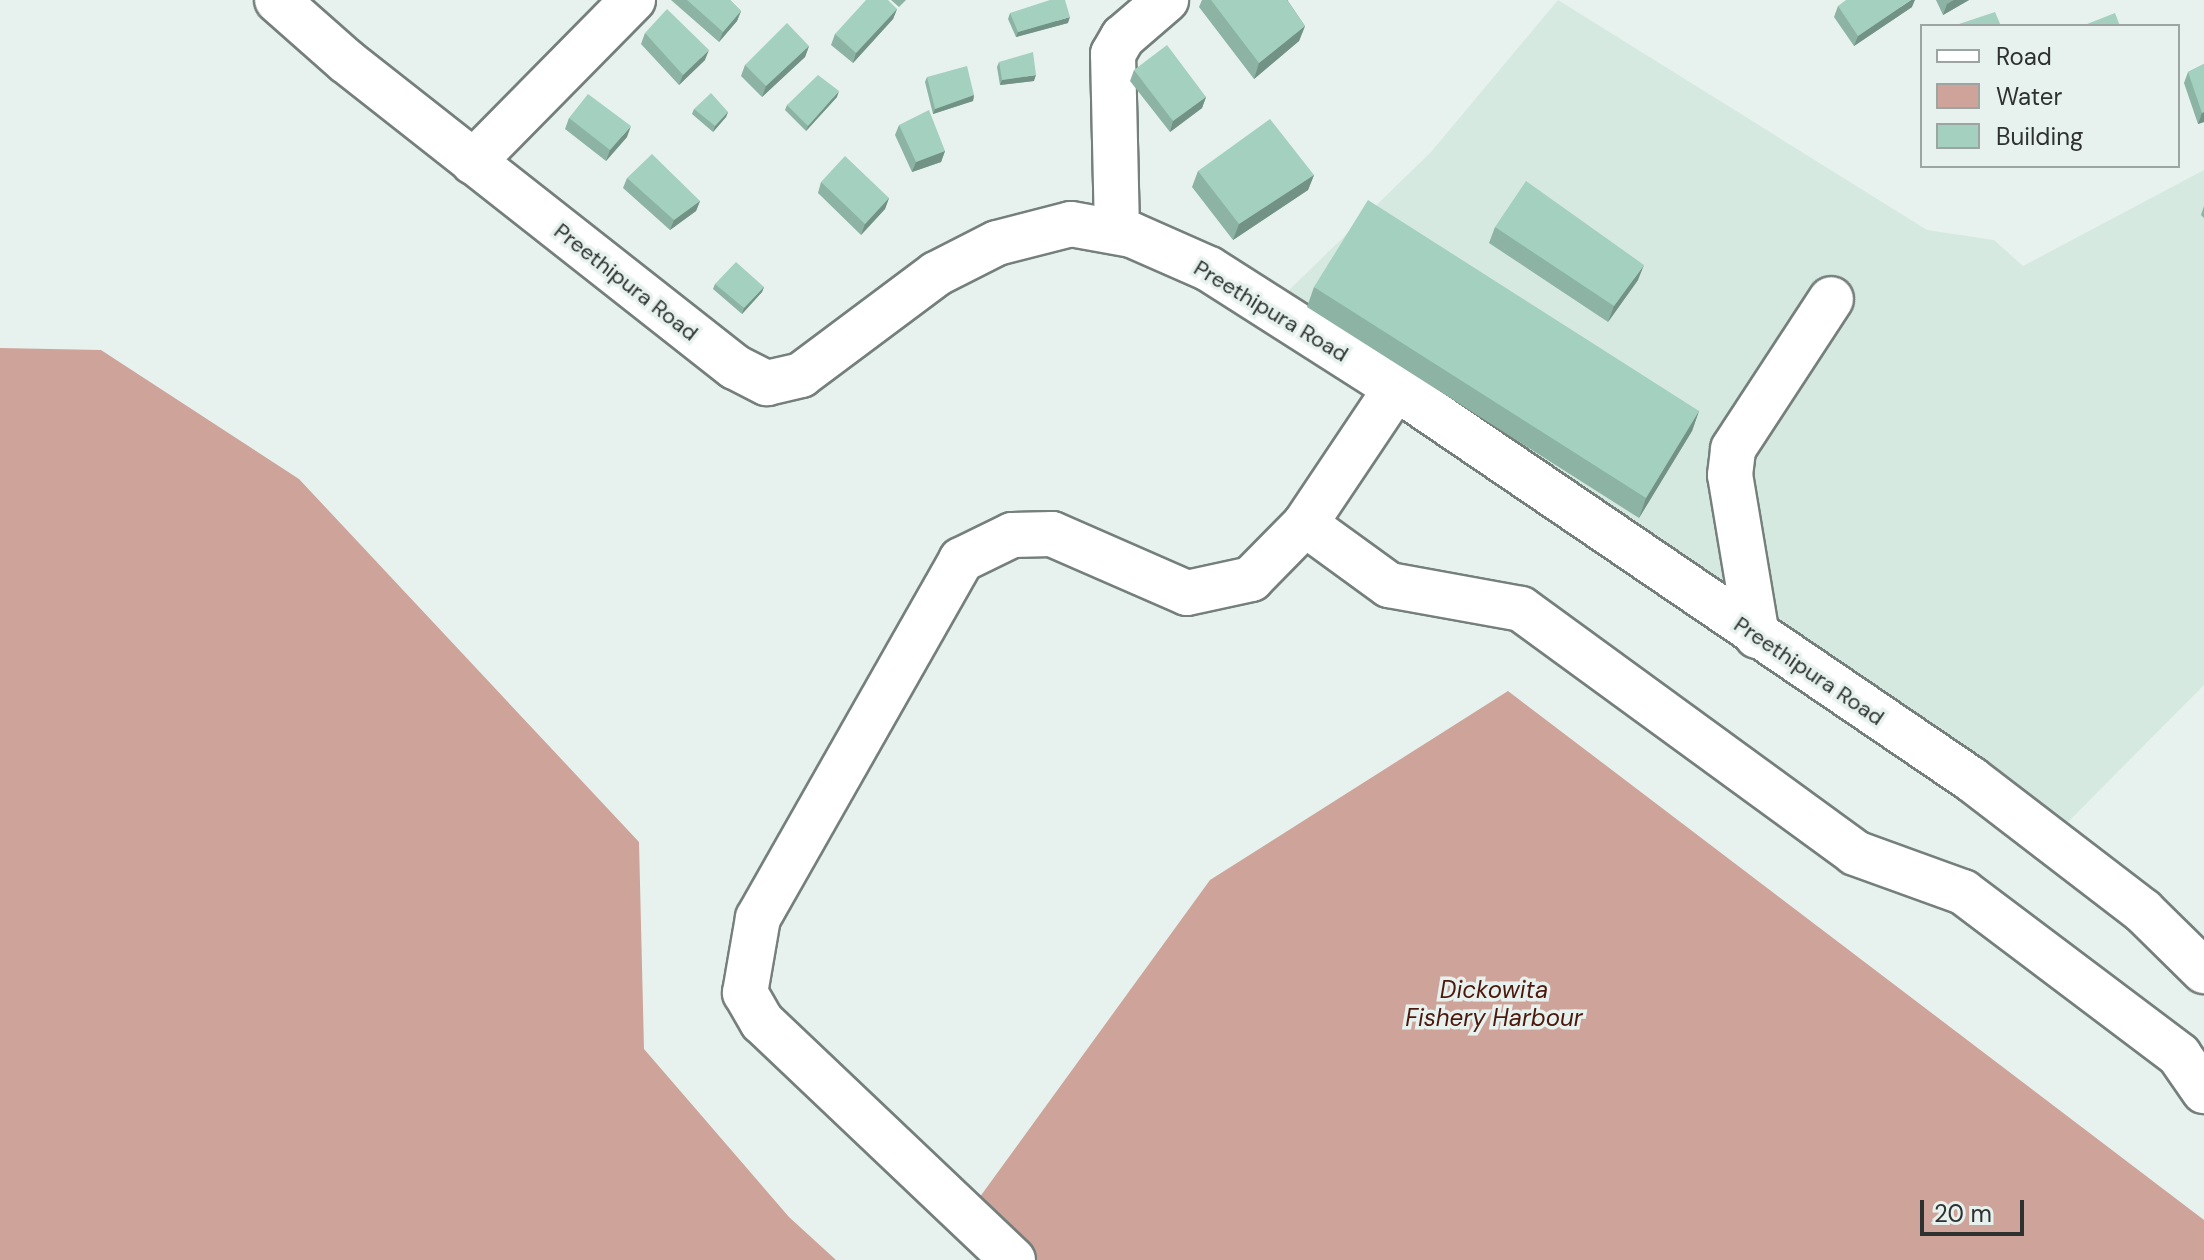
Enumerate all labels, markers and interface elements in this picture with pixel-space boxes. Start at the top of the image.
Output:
legend [1920,24,2180,168]
text: Road [1996,41,2052,72]
text: Water [1996,81,2062,112]
text: Building [1996,121,2083,152]
street label: Preethipura Road [549,218,703,346]
street label: Preethipura Road [1189,255,1353,367]
street label: Preethipura Road [1729,611,1889,731]
water label: Dickowita Fishery Harbour [1405,976,1583,1032]
scale bar [1924,1184,2028,1234]
text: 20 m [1934,1198,1992,1229]

